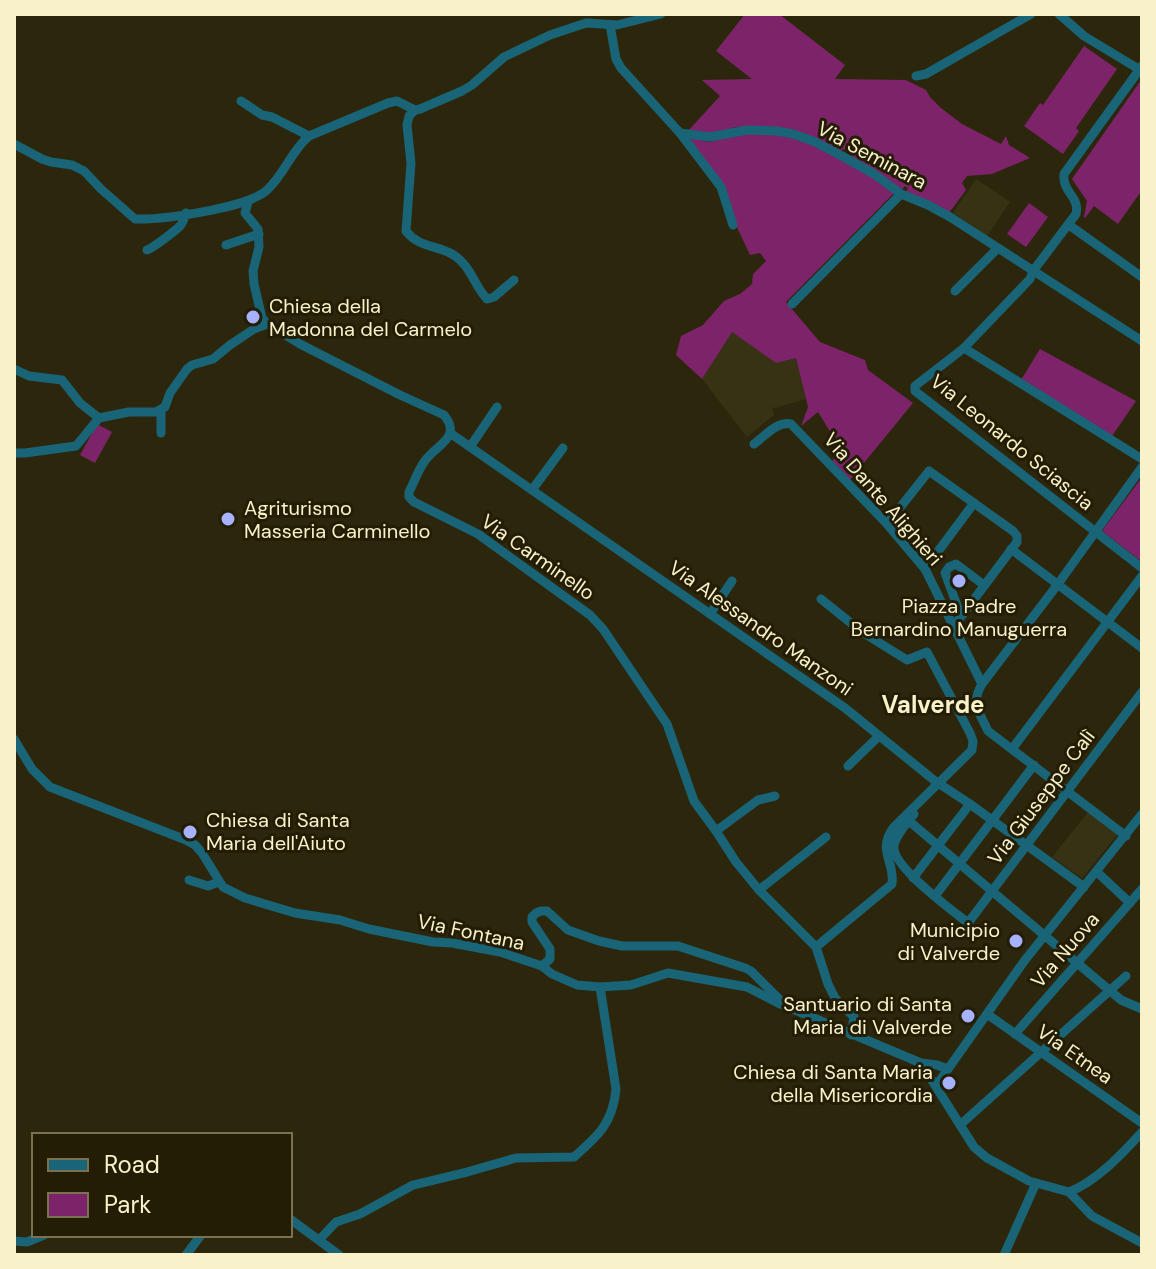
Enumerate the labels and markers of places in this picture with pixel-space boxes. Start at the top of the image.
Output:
place label: Chiesa della Madonna del Carmelo [269,293,472,342]
marker: Chiesa della Madonna del Carmelo [244,308,262,326]
place label: Agriturismo Masseria Carminello [244,495,430,544]
marker: Agriturismo Masseria Carminello [219,510,237,528]
marker: Piazza Padre Bernardino Manuguerra [950,572,968,590]
place label: Piazza Padre Bernardino Manuguerra [851,593,1067,642]
place label: Chiesa di Santa Maria dell'Aiuto [206,807,350,856]
marker: Chiesa di Santa Maria dell'Aiuto [181,823,199,841]
place label: Municipio di Valverde [897,917,1000,966]
marker: Municipio di Valverde [1007,932,1025,950]
place label: Santuario di Santa Maria di Valverde [783,991,952,1040]
marker: Santuario di Santa Maria di Valverde [959,1007,977,1025]
place label: Chiesa di Santa Maria della Misericordia [733,1059,933,1108]
marker: Chiesa di Santa Maria della Misericordia [940,1074,958,1092]

